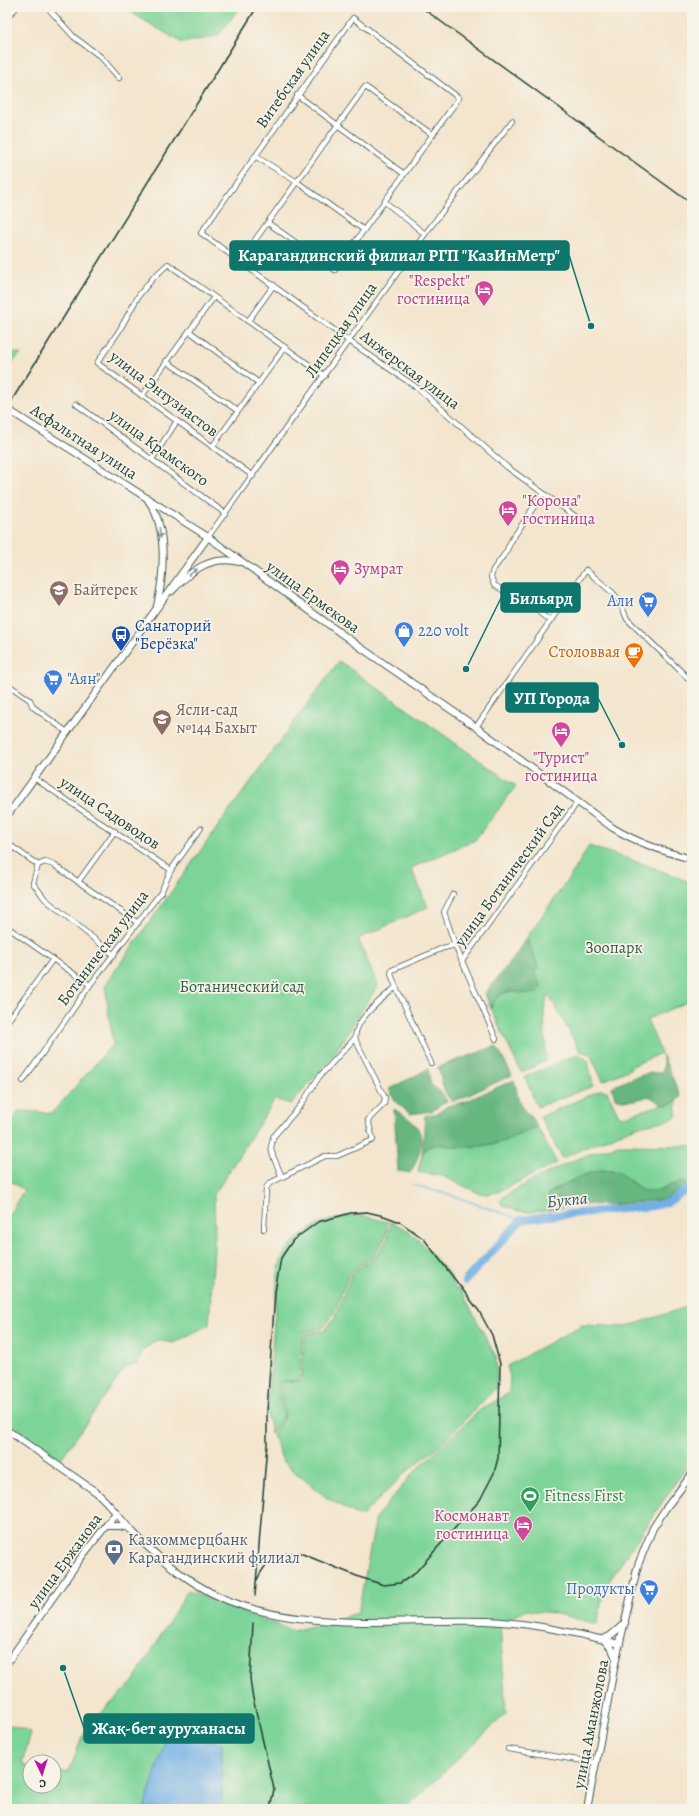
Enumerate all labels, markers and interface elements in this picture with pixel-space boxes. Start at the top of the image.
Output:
street label: Витебская улица [251,25,336,133]
callout: Карагандинский филиал РГП "КазИнМетр" [230,241,569,270]
text: Карагандинский филиал РГП "КазИнМетр" [238,244,560,267]
place label: "Respekt" гостиница [397,270,471,310]
street label: Липецкая улица [300,277,382,382]
hotel icon: "Respekt" гостиница [473,279,495,307]
street label: Анжерская улица [355,325,465,415]
street label: улица Энтузиастов [104,345,223,442]
street label: Асфальтная улица [25,399,142,485]
street label: улица Крамского [104,404,213,492]
place label: "Корона" гостиница [522,490,596,530]
hotel icon: "Корона" гостиница [497,499,519,527]
one-way arrow [157,527,163,539]
street label: улица Ермекова [261,555,365,639]
hotel icon: Зумрат [329,558,351,586]
place label: Зумрат [354,558,403,580]
one-way arrow [188,568,198,576]
school or university icon: Байтерек [48,579,70,607]
place label: Байтерек [73,579,138,601]
callout: Бильярд [501,583,580,612]
text: Бильярд [509,587,573,610]
place label: Али [606,590,634,612]
supermarket icon: Али [637,590,659,618]
place label: Санаторий "Берёзка" [135,615,211,655]
shop icon: 220 volt [393,620,415,648]
place label: 220 volt [418,620,469,642]
bus stop icon: Санаторий "Берёзка" [110,624,132,652]
place label: Столоввая [548,641,620,663]
cafe icon: Столоввая [623,641,645,669]
supermarket icon: "Аян" [42,668,64,696]
place label: "Аян" [67,668,101,690]
callout: УП Города [506,683,598,712]
text: УП Города [514,687,591,710]
place label: Ясли-сад №144 Бахыт [176,699,257,739]
school or university icon: Ясли-сад №144 Бахыт [151,708,173,736]
hotel icon: "Турист" гостиница [550,720,572,748]
place label: "Турист" гостиница [524,747,598,787]
street label: улица Садоводов [55,771,164,855]
street label: улица Ботанический Сад [449,799,569,952]
street label: Ботаническая улица [52,885,154,1010]
park label: Зоопарк [585,937,643,959]
park label: Ботанический сад [180,976,305,998]
water label: Букпа [545,1186,589,1214]
sports icon: Fitness First [519,1485,541,1513]
place label: Fitness First [544,1485,624,1507]
place label: Космонавт гостиница [434,1505,510,1545]
street label: улица Ержанова [22,1508,107,1614]
hotel icon: Космонавт гостиница [512,1514,534,1542]
place label: Казкоммерцбанк Карагандинский филиал [128,1529,300,1569]
bank icon: Казкоммерцбанк Карагандинский филиал [103,1538,125,1566]
place label: Продукты [566,1578,635,1600]
supermarket icon: Продукты [638,1578,660,1606]
street label: улица Аманжолова [567,1657,614,1792]
callout: Жақ-бет ауруханасы [84,1714,254,1743]
text: Жақ-бет ауруханасы [92,1717,246,1740]
north arrow [22,1754,62,1794]
text: С [39,1776,47,1791]

